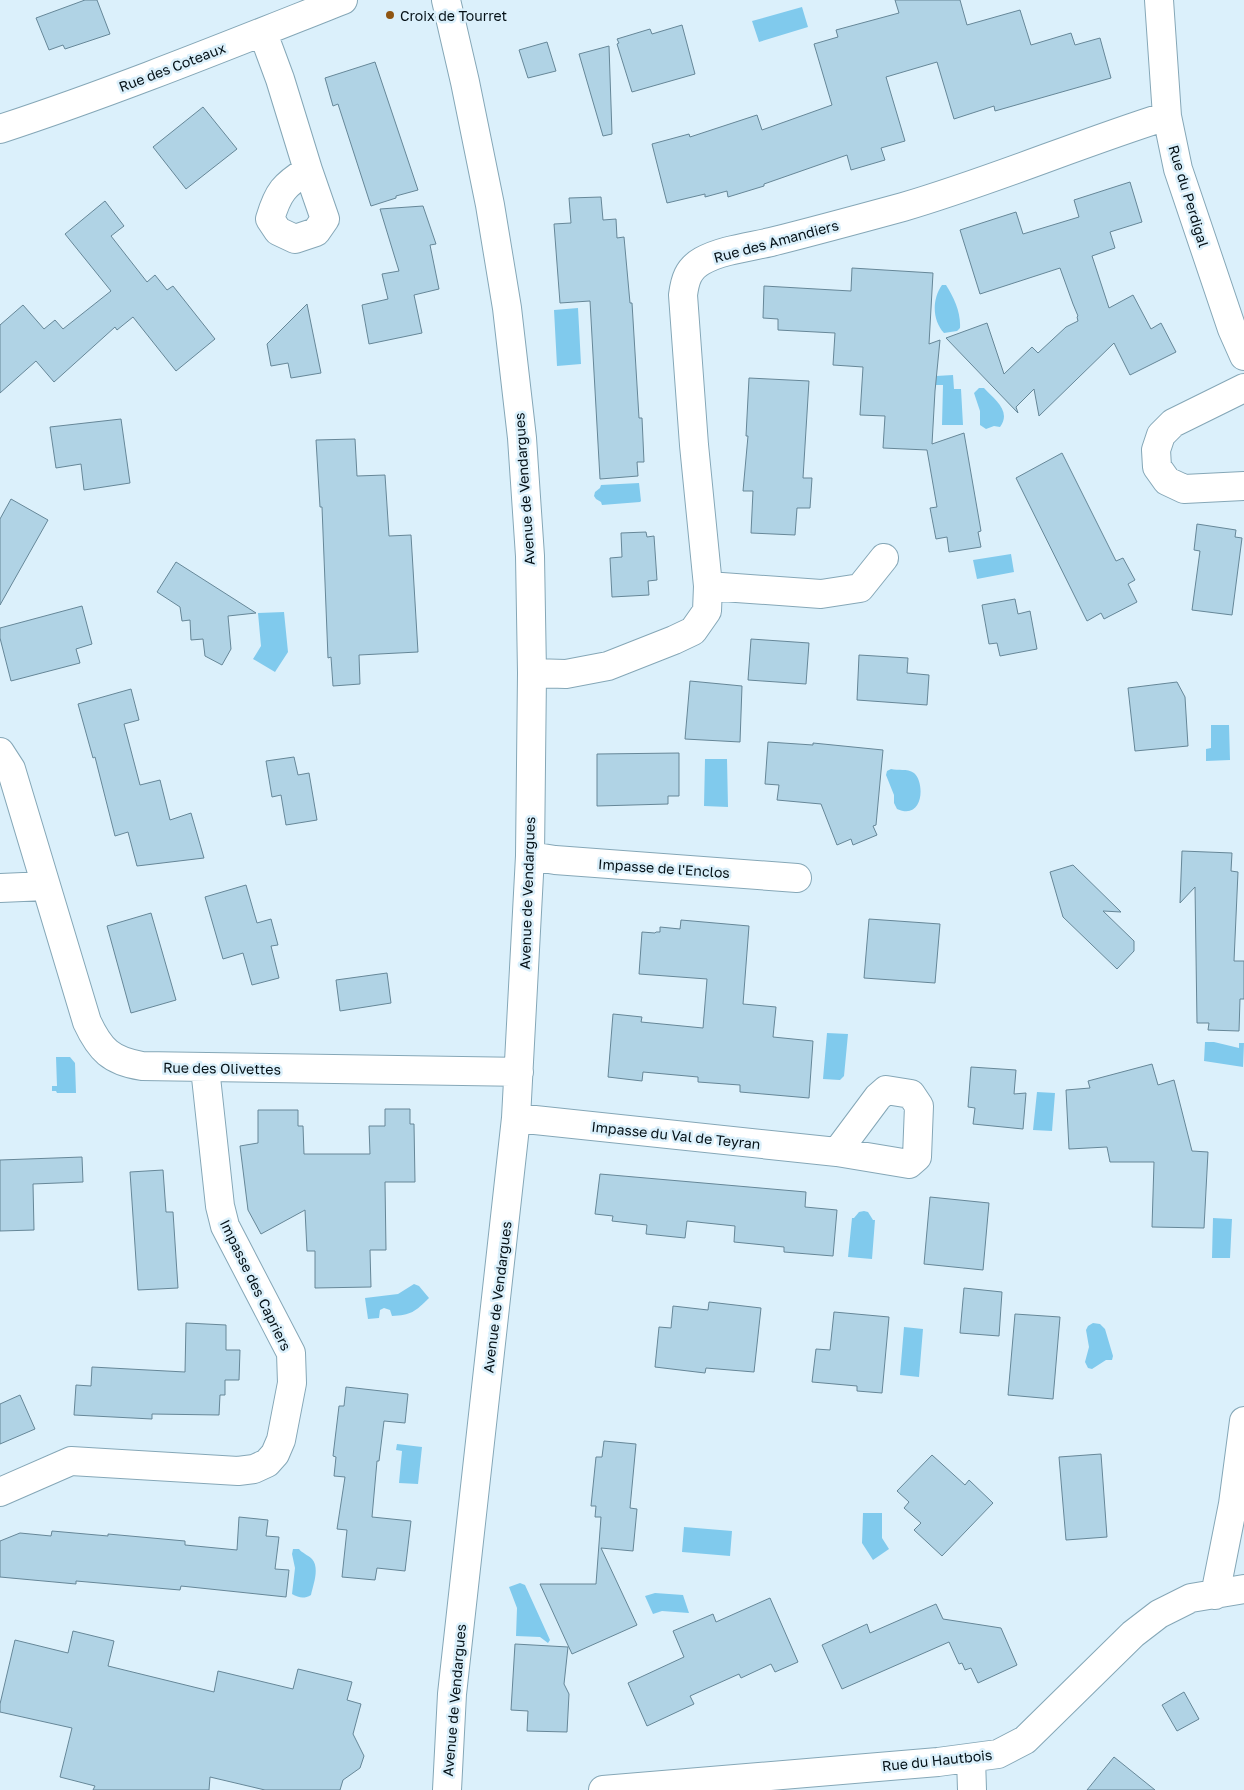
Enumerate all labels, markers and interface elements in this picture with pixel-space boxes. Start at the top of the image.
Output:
place label: Croix de Tourret [400,7,507,24]
marker: Croix de Tourret [384,9,396,21]
street label: Rue des Coteaux [116,39,228,95]
street label: Rue du Perdigal [1165,143,1213,249]
street label: Rue des Amandiers [712,216,840,266]
street label: Avenue de Vendargues [510,412,538,566]
street label: Avenue de Vendargues [516,816,538,970]
street label: Impasse de l'Enclos [598,855,730,881]
street label: Rue des Olivettes [163,1058,281,1078]
street label: Impasse du Val de Teyran [591,1118,761,1152]
street label: Impasse des Capriers [217,1217,295,1353]
street label: Avenue de Vendargues [479,1220,515,1374]
street label: Avenue de Vendargues [439,1623,469,1777]
street label: Rue du Hautbois [881,1746,993,1774]

